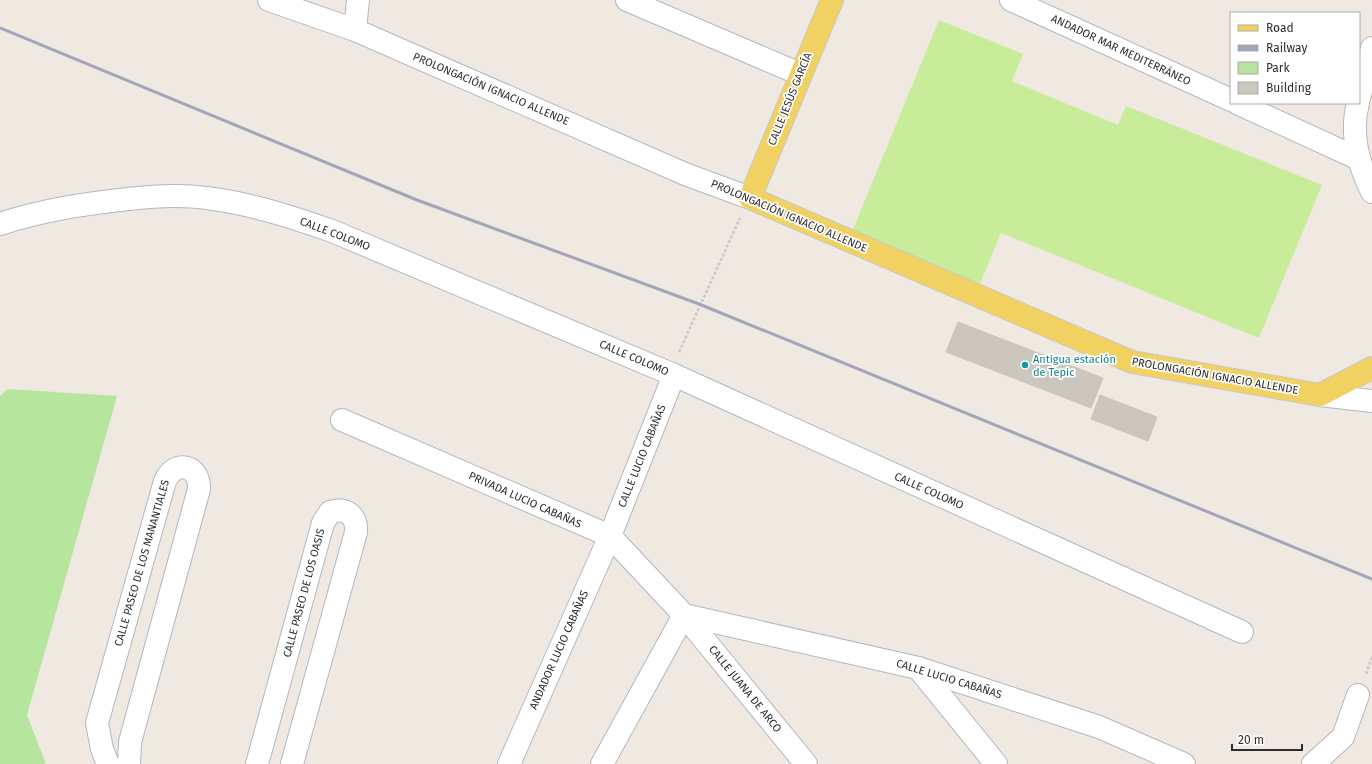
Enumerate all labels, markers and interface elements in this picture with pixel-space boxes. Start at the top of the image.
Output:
street label: ANDADOR MAR MEDITERRÁNEO [1049,11,1193,88]
legend [1230,12,1360,104]
text: Road [1266,21,1294,35]
text: Railway [1266,41,1307,55]
street label: PROLONGACIÓN IGNACIO ALLENDE [411,49,572,128]
street label: CALLE JESÚS GARCÍA [765,50,815,147]
text: Park [1266,61,1290,75]
text: Building [1266,81,1312,95]
street label: PROLONGACIÓN IGNACIO ALLENDE [709,176,870,255]
street label: CALLE COLOMO [298,215,372,253]
street label: CALLE COLOMO [597,337,671,379]
place label: Antigua estación de Tepic [1033,353,1116,379]
street label: PROLONGACIÓN IGNACIO ALLENDE [1131,354,1299,397]
marker: Antigua estación de Tepic [1020,360,1030,370]
street label: CALLE LUCIO CABAÑAS [615,403,669,509]
street label: PRIVADA LUCIO CABAÑAS [466,469,584,531]
street label: CALLE COLOMO [892,470,966,512]
street label: CALLE PASEO DE LOS MANANTIALES [112,478,172,648]
street label: CALLE PASEO DE LOS OASIS [281,527,327,659]
street label: ANDADOR LUCIO CABAÑAS [527,588,591,712]
street label: CALLE JUANA DE ARCO [706,643,784,735]
street label: CALLE LUCIO CABAÑAS [895,657,1003,701]
scale bar [1232,726,1302,752]
text: 20 m [1238,733,1264,747]

